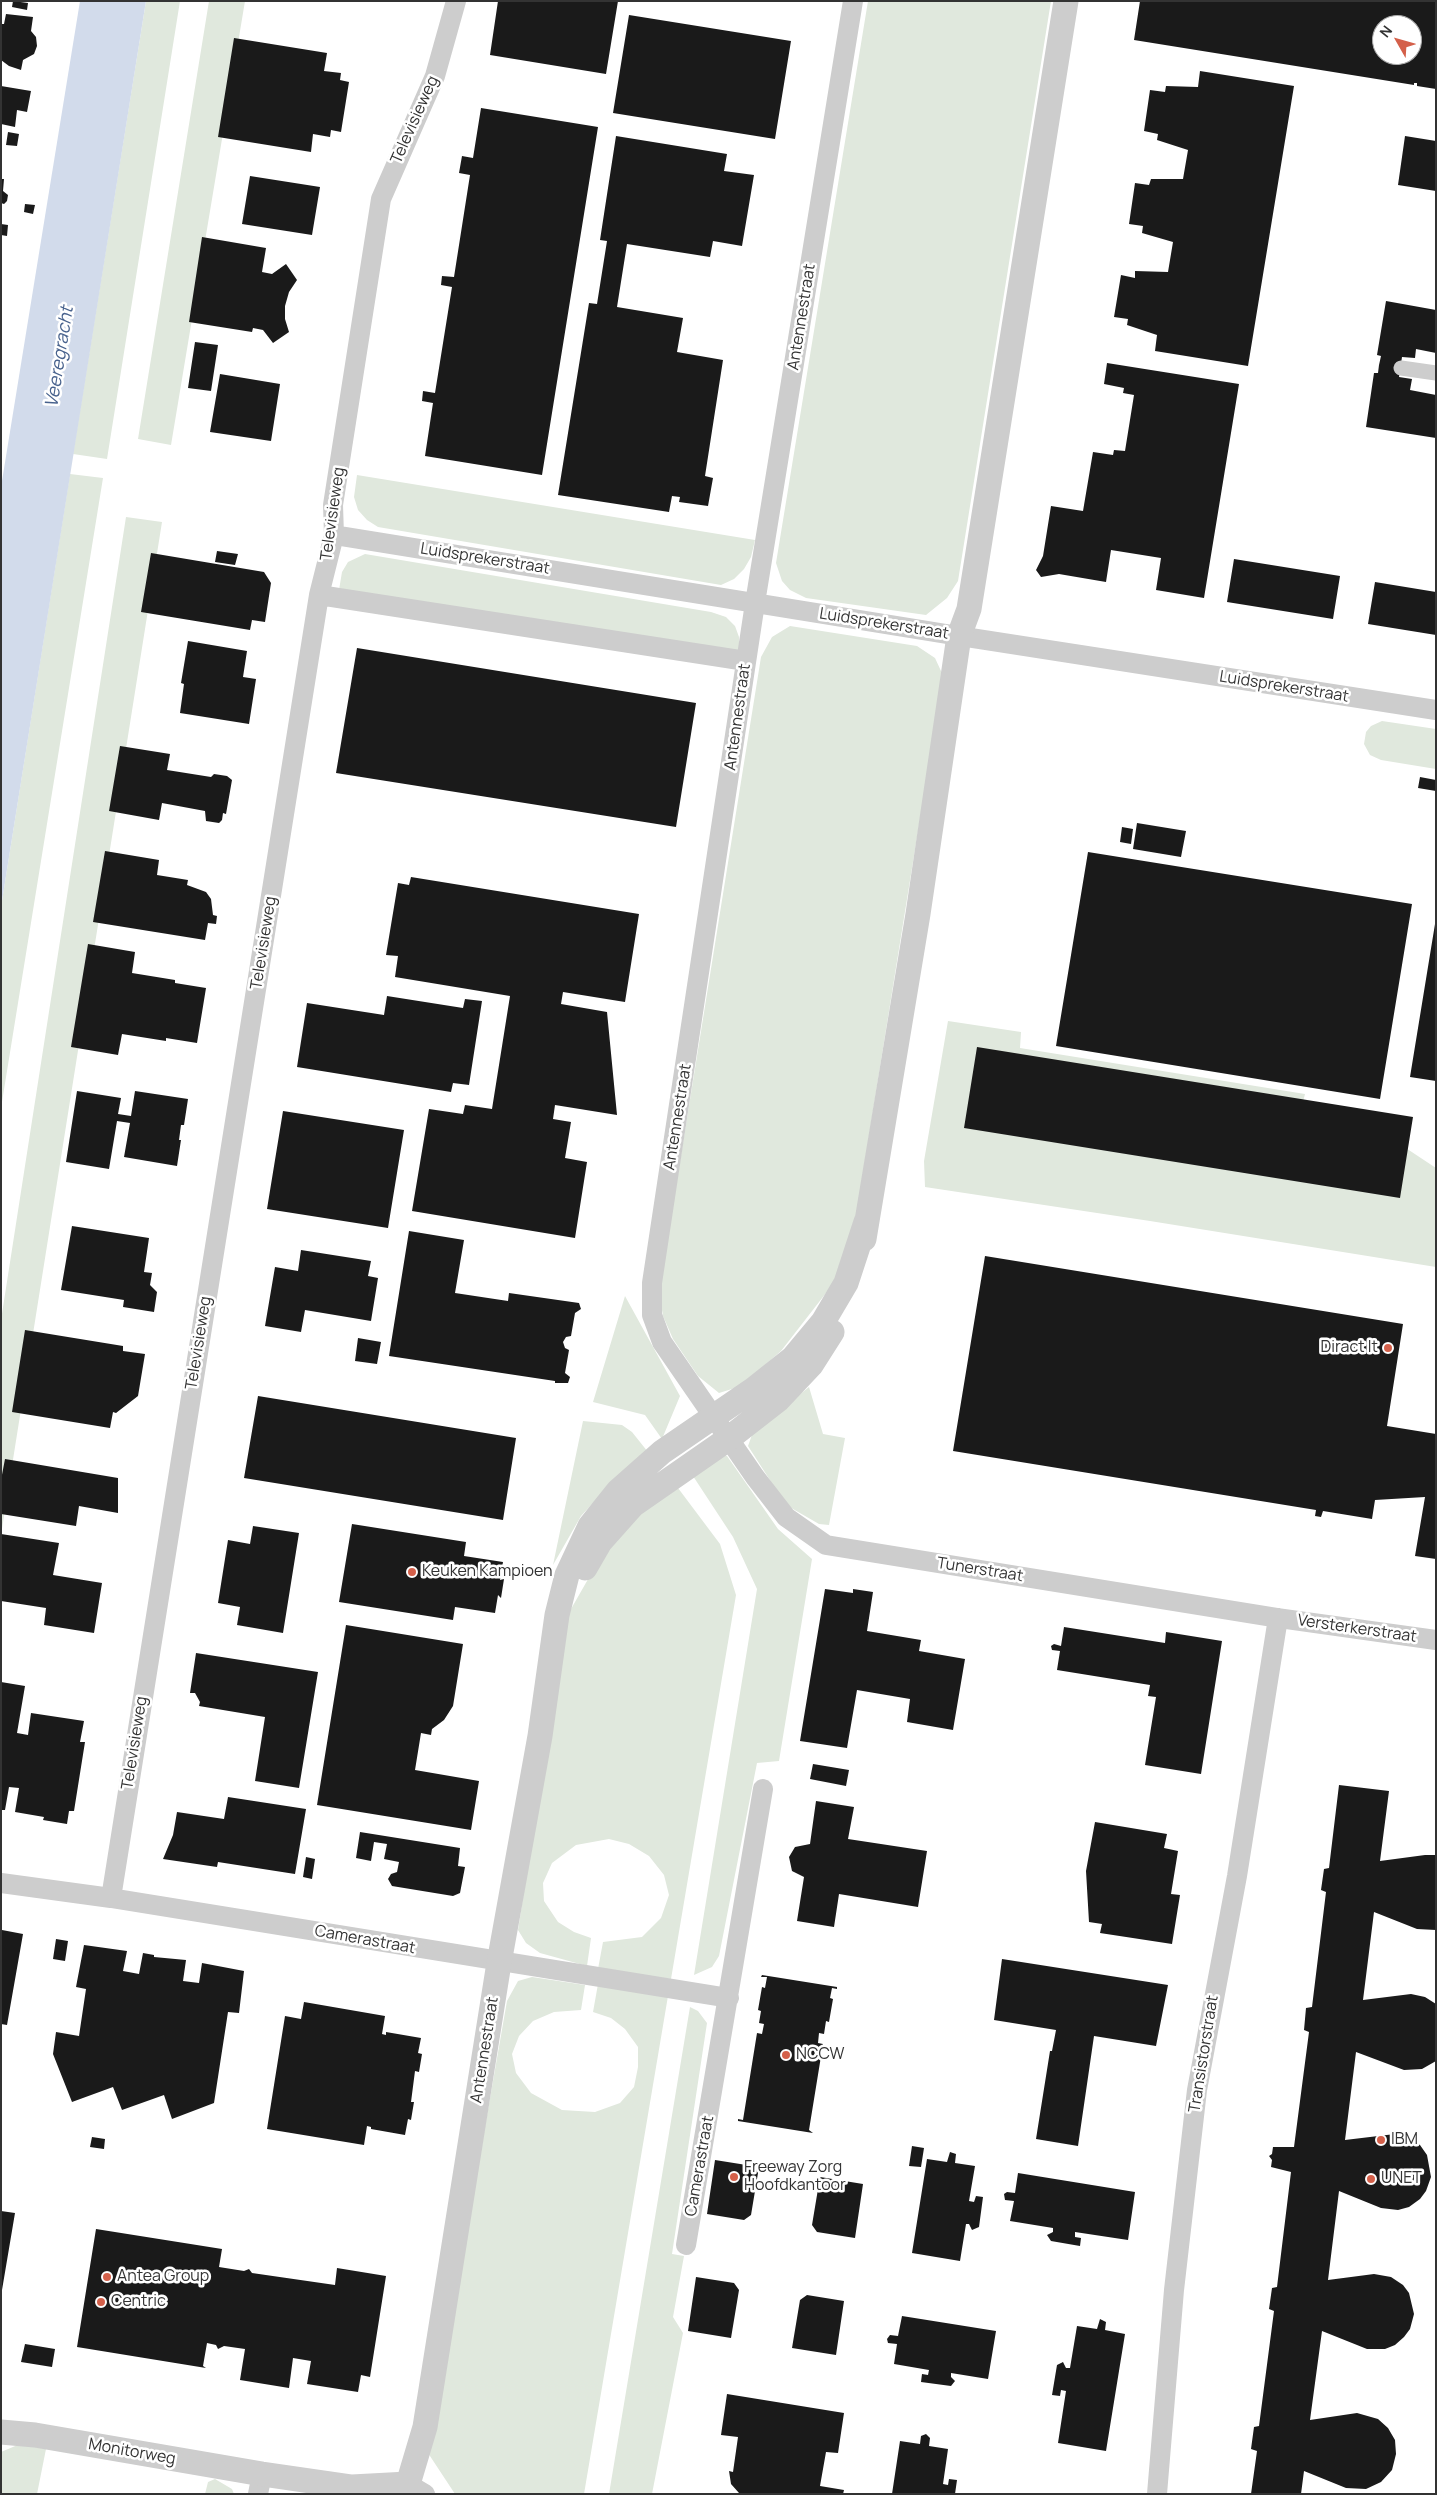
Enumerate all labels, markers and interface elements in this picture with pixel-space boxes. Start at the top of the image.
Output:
north arrow [1372,15,1422,65]
text: N [1375,21,1396,41]
street label: Televisieweg [387,73,443,167]
street label: Antennestraat [784,262,820,372]
water label: Veeregracht [41,305,79,409]
street label: Televisieweg [317,466,349,562]
street label: Luidsprekerstraat [419,539,551,579]
street label: Luidsprekerstraat [818,604,950,644]
street label: Antennestraat [721,662,755,772]
street label: Luidsprekerstraat [1218,667,1350,707]
street label: Televisieweg [247,895,281,991]
street label: Antennestraat [660,1062,696,1172]
street label: Televisieweg [182,1295,216,1391]
place label: Diract It [1321,1338,1378,1358]
marker: Diract It [1382,1342,1394,1354]
street label: Tunerstraat [936,1554,1024,1586]
place label: Keuken Kampioen [422,1562,553,1582]
marker: Keuken Kampioen [406,1566,418,1578]
street label: Versterkerstraat [1296,1611,1418,1647]
street label: Televisieweg [118,1695,152,1791]
street label: Camerastraat [313,1922,417,1958]
street label: Transistorstraat [1185,1994,1223,2114]
street label: Antennestraat [467,1995,503,2105]
place label: NCCW [796,2045,844,2065]
marker: NCCW [780,2049,792,2061]
street label: Camerastraat [682,2114,718,2218]
place label: IBM [1391,2130,1418,2150]
marker: IBM [1375,2134,1387,2146]
place label: Freeway Zorg Hoofdkantoor [744,2158,846,2196]
place label: UNET [1381,2169,1422,2189]
marker: Freeway Zorg Hoofdkantoor [728,2171,740,2183]
marker: UNET [1365,2173,1377,2185]
place label: Antea Group [117,2267,209,2287]
marker: Antea Group [101,2271,113,2283]
place label: Centric [111,2292,166,2312]
marker: Centric [95,2296,107,2308]
street label: Monitorweg [87,2435,177,2469]

